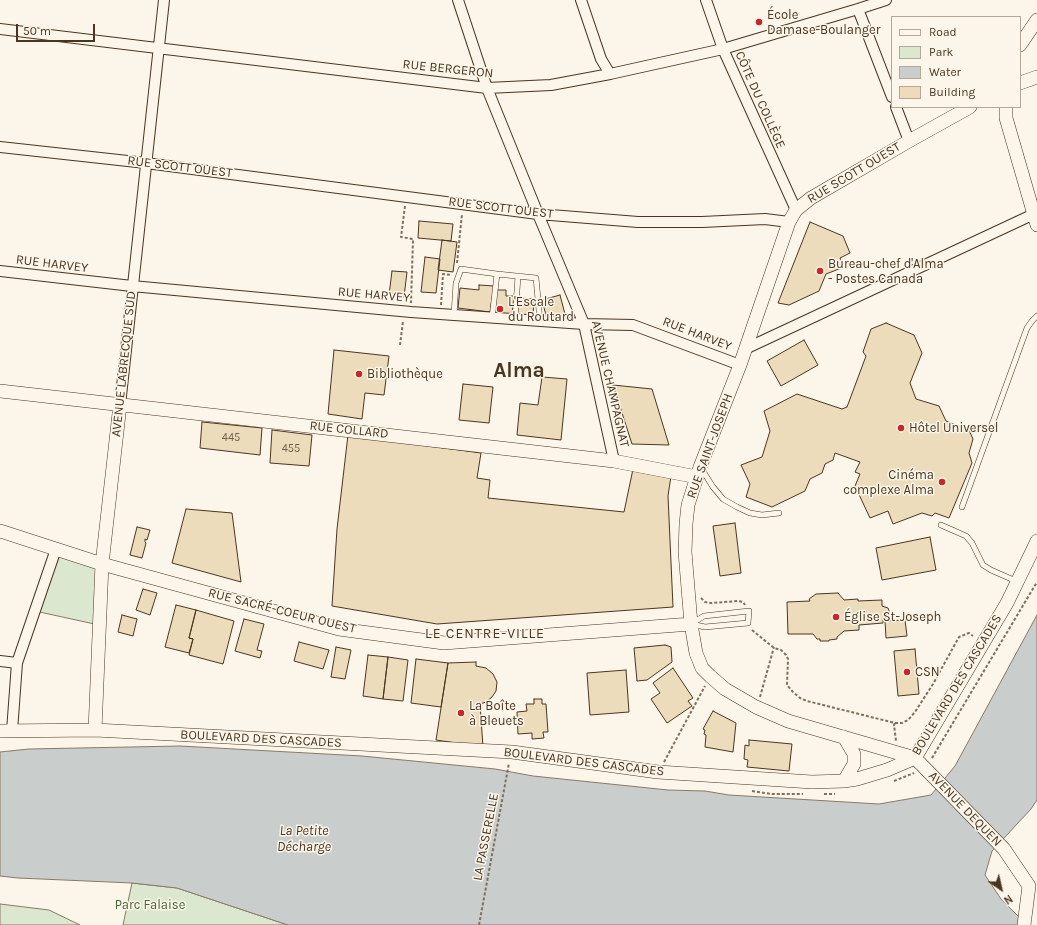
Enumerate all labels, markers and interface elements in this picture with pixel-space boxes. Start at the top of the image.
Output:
place label: École Damase-Boulanger [767,7,880,38]
scale bar [18,16,97,42]
legend [891,16,1021,108]
marker: École Damase-Boulanger [754,17,764,27]
text: 50 m [23,24,51,38]
text: Road [929,25,957,39]
text: Park [929,45,953,59]
street label: CÔTE DU COLLÈGE [732,49,788,151]
street label: RUE BERGERON [402,56,494,82]
text: Water [929,65,961,79]
text: Building [929,85,975,99]
street label: RUE SCOTT OUEST [805,139,903,207]
street label: RUE SCOTT OUEST [127,153,233,181]
street label: RUE SCOTT OUEST [448,194,554,222]
street label: RUE HARVEY [15,252,89,276]
place label: Bureau-chef d'Alma - Postes Canada [828,256,944,287]
marker: Bureau-chef d'Alma - Postes Canada [815,266,825,276]
street label: RUE HARVEY [337,284,411,306]
street label: AVENUE LABRECQUE SUD [109,290,139,438]
place label: L'Escale du Routard [508,294,574,325]
marker: L'Escale du Routard [495,304,505,314]
street label: RUE HARVEY [660,314,734,354]
street label: AVENUE CHAMPAGNAT [588,319,632,449]
district label: Alma [493,358,545,384]
place label: Bibliothèque [367,366,443,382]
marker: Bibliothèque [354,369,364,379]
street label: RUE SAINT-JOSEPH [684,391,736,501]
street label: RUE COLLARD [309,418,389,442]
place label: Hôtel Universel [909,420,998,436]
marker: Hôtel Universel [896,423,906,433]
house number: 445 [222,431,240,445]
house number: 455 [282,442,300,456]
place label: Cinéma complexe Alma [843,467,934,498]
marker: Cinéma complexe Alma [937,477,947,487]
street label: RUE SACRÉ-COEUR OUEST [207,585,357,637]
place label: Église St-Joseph [844,609,941,625]
marker: Église St-Joseph [831,612,841,622]
street label: BOULEVARD DES CASCADES [909,612,1005,758]
district label: LE CENTRE-VILLE [425,626,545,642]
place label: CSN [915,664,940,680]
marker: CSN [902,667,912,677]
place label: La Boîte à Bleuets [469,698,524,729]
marker: La Boîte à Bleuets [456,708,466,718]
street label: BOULEVARD DES CASCADES [180,727,342,751]
street label: BOULEVARD DES CASCADES [503,744,665,780]
street label: AVENUE DEQUEN [925,768,1005,850]
street label: LA PASSERELLE [470,792,502,882]
water label: La Petite Décharge [277,823,331,856]
north arrow [981,869,1021,909]
text: N [1001,892,1015,907]
park label: Parc Falaise [115,897,185,913]

